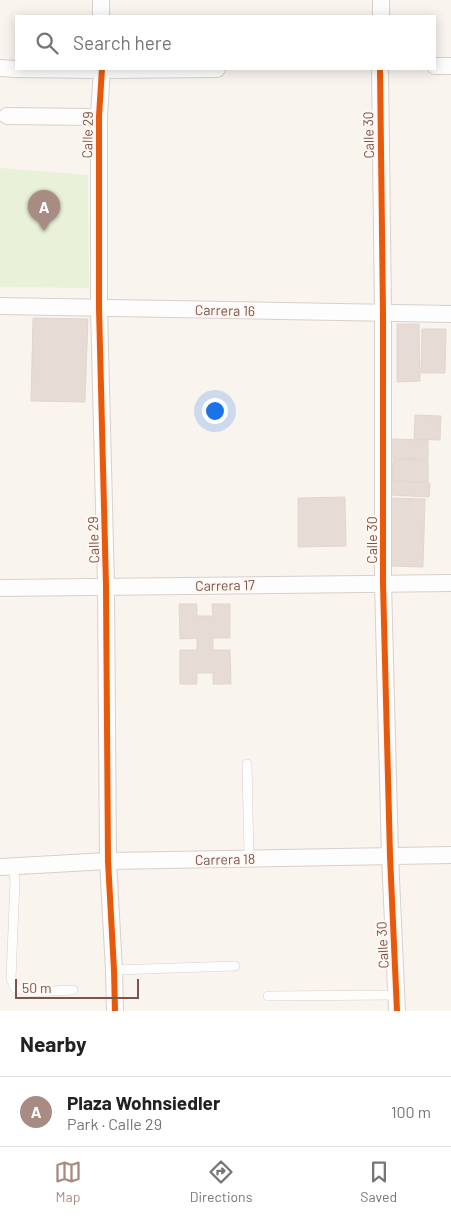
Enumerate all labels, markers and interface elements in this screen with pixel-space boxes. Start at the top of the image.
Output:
search box [15,15,436,70]
icon: search [33,29,61,57]
text: Search here [73,31,172,54]
street label: Calle 29 [78,111,96,159]
street label: Calle 30 [359,111,377,159]
pin: A [28,190,60,231]
street label: Carrera 16 [195,301,255,319]
your location [202,398,228,424]
street label: Calle 29 [84,516,102,564]
street label: Calle 30 [363,516,380,564]
street label: Carrera 17 [195,576,255,594]
street label: Carrera 18 [195,850,255,868]
street label: Calle 30 [372,921,392,969]
scale bar [15,976,139,999]
text: 50 m [22,979,51,996]
text: Nearby [20,1031,86,1056]
text: Plaza Wohnsiedler [67,1091,220,1114]
text: A [31,1102,41,1121]
text: 100 m [391,1102,431,1121]
text: Park · Calle 29 [67,1114,162,1133]
tab: Map [54,1158,82,1205]
tab: Directions [190,1158,252,1205]
tab: Saved [360,1158,397,1205]

